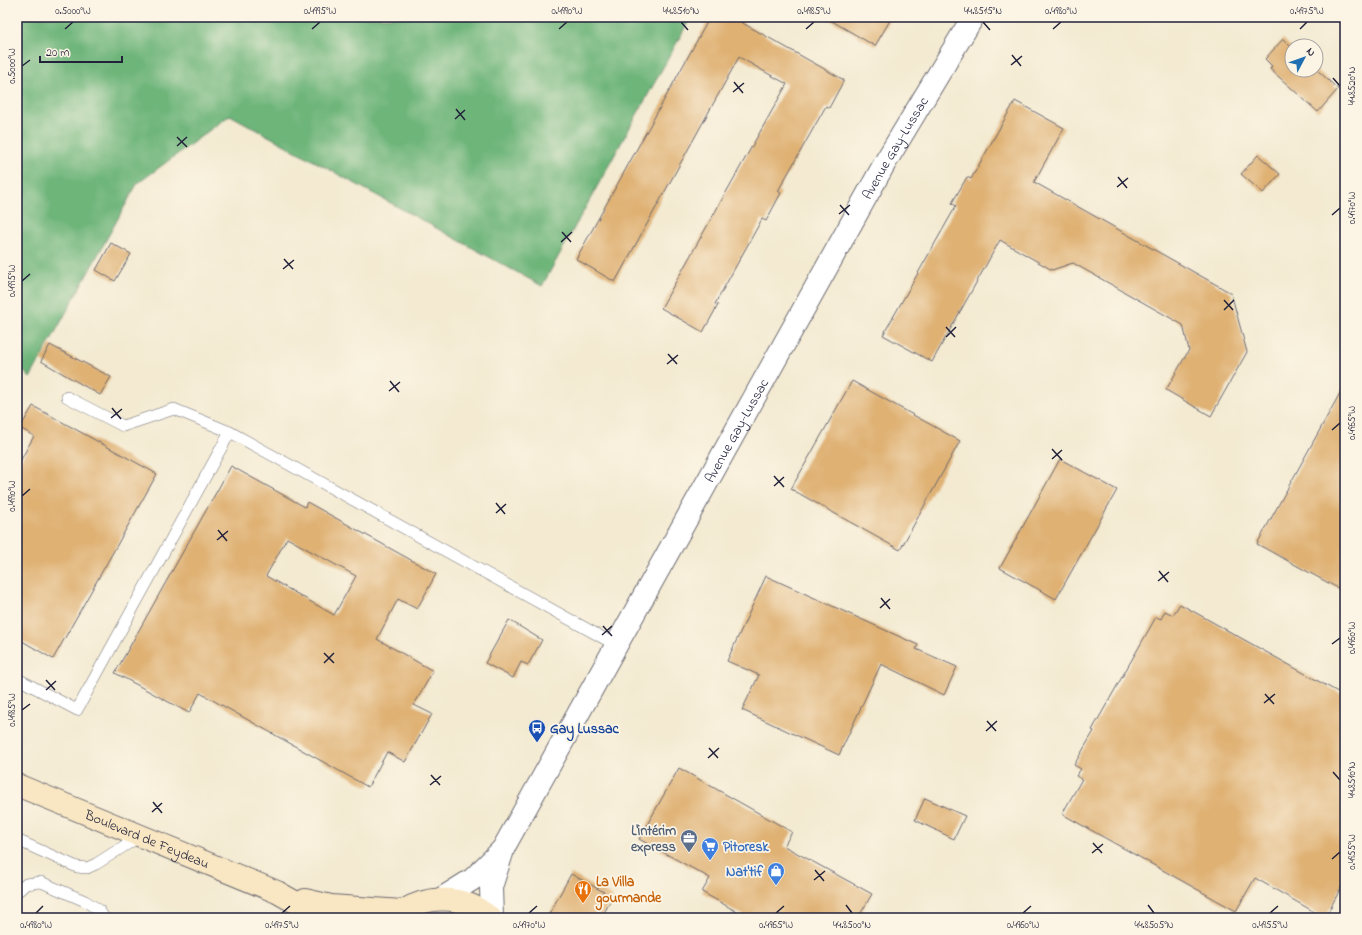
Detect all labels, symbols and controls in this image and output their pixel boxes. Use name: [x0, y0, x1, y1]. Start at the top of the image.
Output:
text: 0.5000°W: [55, 4, 91, 19]
text: 0.4995°W: [304, 4, 337, 19]
text: 0.4990°W: [551, 4, 583, 19]
text: 44.8510°N: [663, 4, 700, 19]
text: 0.4985°W: [797, 4, 831, 19]
text: 44.8515°N: [964, 4, 1002, 19]
text: 0.4980°W: [1045, 4, 1077, 19]
text: 0.4975°W: [1290, 4, 1324, 19]
scale bar: [40, 38, 122, 64]
north arrow: [1284, 38, 1324, 78]
text: 20 m: [46, 44, 69, 62]
text: N: [1302, 44, 1319, 60]
text: 0.5000°W: [5, 48, 20, 84]
text: 44.8520°N: [1345, 67, 1360, 105]
street label: Avenue Gay-Lussac: [858, 93, 935, 204]
text: 0.4970°W: [1345, 192, 1360, 224]
text: 0.4995°W: [5, 264, 20, 297]
street label: Avenue Gay-Lussac: [700, 375, 775, 487]
text: 0.4965°W: [1345, 406, 1360, 440]
text: 0.4990°W: [5, 480, 20, 512]
text: 0.4960°W: [1345, 621, 1360, 654]
text: 0.4985°W: [5, 693, 20, 727]
bus stop icon: Gay Lussac: [527, 718, 547, 743]
place label: Gay Lussac: [550, 719, 620, 742]
text: 44.8510°N: [1345, 761, 1360, 798]
street label: Boulevard de Feydeau: [80, 805, 212, 875]
place label: L'intérim express: [631, 821, 676, 858]
office icon: L'intérim express: [679, 828, 699, 853]
text: 0.4955°W: [1345, 834, 1360, 870]
supermarket icon: Pitoresk: [700, 836, 720, 861]
place label: Pitoresk: [723, 837, 770, 858]
shop icon: Nat'tif: [766, 861, 786, 886]
place label: Nat'tif: [726, 862, 764, 883]
place label: La Villa gourmande: [595, 872, 662, 911]
restaurant icon: La Villa gourmande: [573, 879, 593, 904]
text: 0.4980°W: [20, 918, 52, 933]
text: 0.4975°W: [265, 918, 299, 933]
text: 0.4970°W: [513, 918, 545, 933]
text: 0.4965°W: [759, 918, 793, 933]
text: 44.8500°N: [833, 918, 871, 933]
text: 0.4960°W: [1007, 918, 1040, 933]
text: 44.8505°N: [1134, 918, 1174, 933]
text: 0.4955°W: [1252, 918, 1288, 933]

